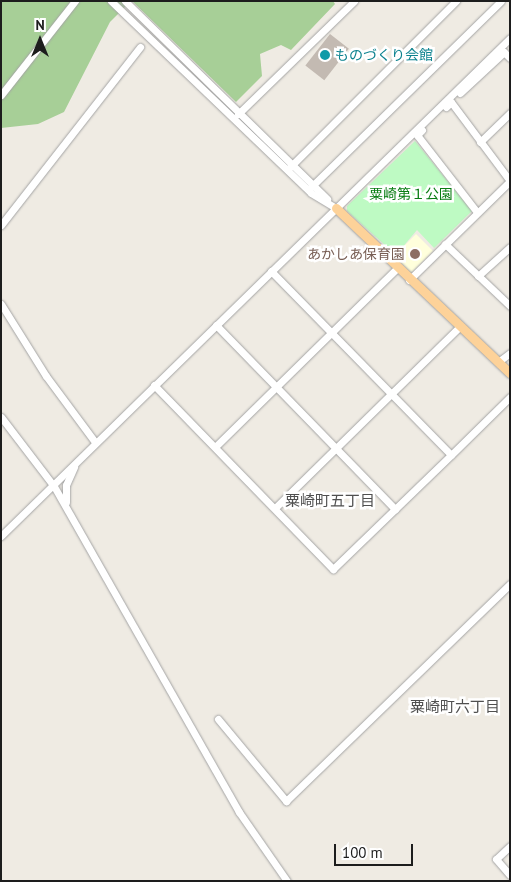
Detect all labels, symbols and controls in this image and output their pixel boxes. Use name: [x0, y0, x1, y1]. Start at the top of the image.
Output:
north arrow: [15, 15, 65, 65]
text: N: [35, 16, 45, 34]
place label: ものづくり会館: [335, 47, 433, 63]
marker: ものづくり会館: [319, 49, 331, 61]
park label: 粟崎第１公園: [369, 186, 453, 202]
place label: あかしあ保育園: [307, 246, 405, 262]
marker: あかしあ保育園: [409, 248, 421, 260]
district label: 粟崎町五丁目: [285, 492, 375, 510]
district label: 粟崎町六丁目: [410, 698, 500, 716]
scale bar: [336, 834, 415, 866]
text: 100 m: [342, 843, 383, 862]

